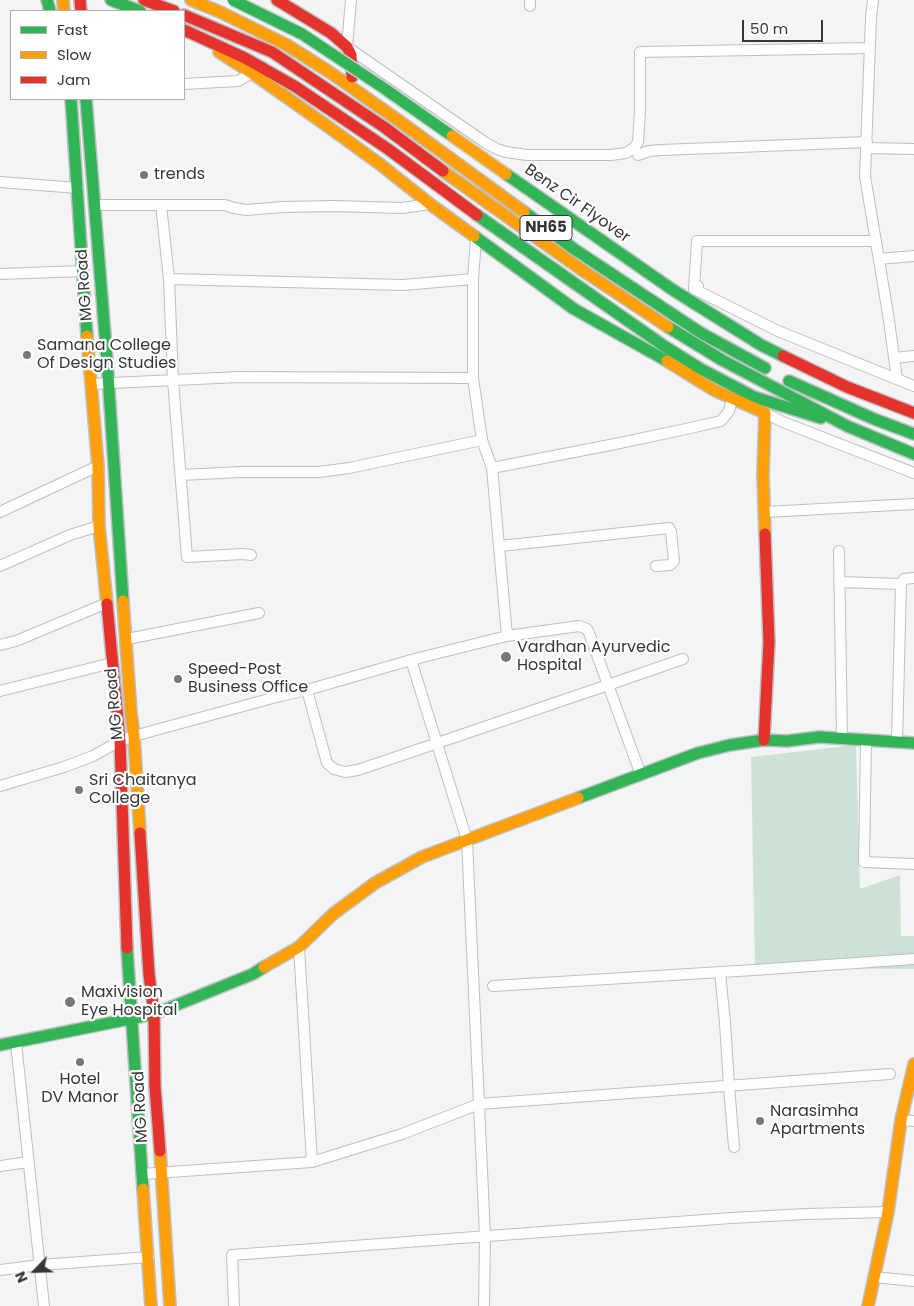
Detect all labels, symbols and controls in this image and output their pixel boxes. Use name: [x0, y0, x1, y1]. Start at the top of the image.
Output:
legend: [10, 10, 185, 100]
scale bar: [744, 10, 825, 42]
text: 50 m: [750, 18, 788, 39]
text: Fast: [57, 19, 88, 40]
text: Slow: [57, 44, 91, 65]
text: Jam: [57, 69, 91, 90]
street label: Benz Cir Flyover: [521, 161, 633, 247]
place label: trends: [154, 165, 205, 185]
marker: trends: [138, 169, 150, 181]
road number: NH65: [520, 216, 572, 240]
street label: MG Road: [73, 248, 97, 322]
place label: Samana College Of Design Studies: [37, 336, 176, 374]
marker: Samana College Of Design Studies: [21, 349, 33, 361]
place label: Vardhan Ayurvedic Hospital: [517, 638, 670, 676]
marker: Vardhan Ayurvedic Hospital: [499, 650, 513, 664]
place label: Speed-Post Business Office: [188, 660, 308, 698]
street label: MG Road: [102, 667, 128, 741]
marker: Speed-Post Business Office: [172, 673, 184, 685]
place label: Sri Chaitanya College: [89, 771, 197, 809]
marker: Sri Chaitanya College: [73, 784, 85, 796]
place label: Maxivision Eye Hospital: [81, 983, 177, 1021]
marker: Maxivision Eye Hospital: [63, 995, 77, 1009]
marker: Hotel DV Manor: [74, 1056, 86, 1068]
place label: Hotel DV Manor: [41, 1070, 119, 1108]
street label: MG Road: [130, 1070, 152, 1144]
place label: Narasimha Apartments: [770, 1102, 865, 1140]
marker: Narasimha Apartments: [754, 1115, 766, 1127]
north arrow: [10, 1246, 60, 1296]
text: N: [10, 1268, 33, 1286]

